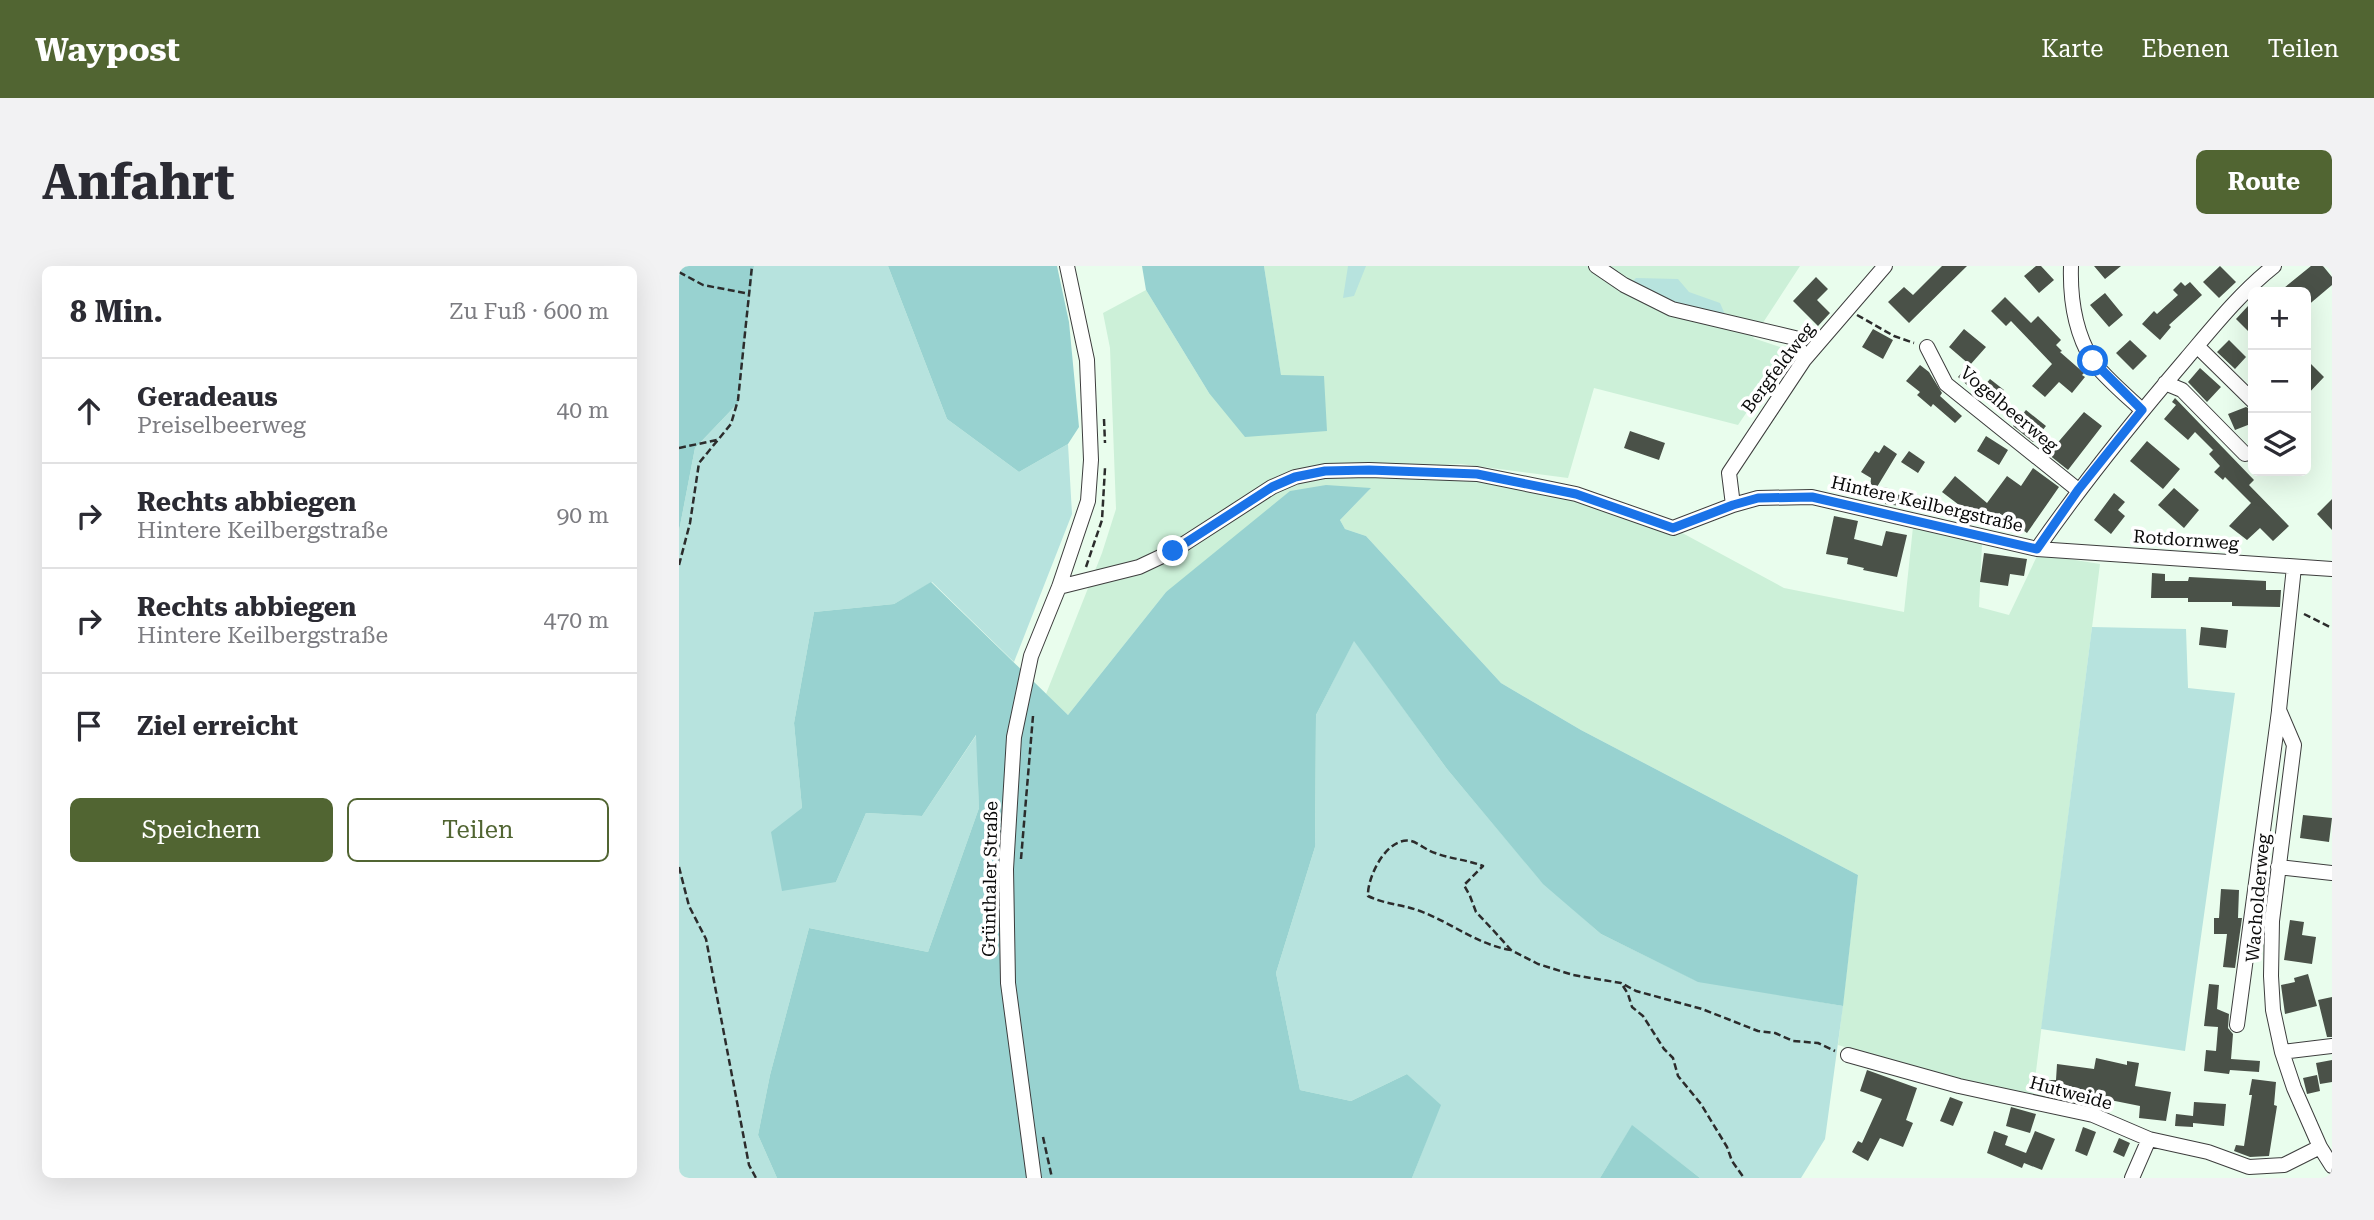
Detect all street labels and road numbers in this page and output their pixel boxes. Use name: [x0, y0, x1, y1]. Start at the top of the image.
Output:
street label: Bergfeldweg: [1737, 318, 1819, 417]
street label: Vogelbeerweg: [1956, 362, 2063, 456]
street label: Hintere Keilbergstraße: [1829, 471, 2025, 536]
street label: Rotdornweg: [2133, 525, 2240, 554]
street label: Grünthaler Straße: [978, 801, 1001, 957]
street label: Wacholderweg: [2241, 832, 2274, 963]
street label: Hutweide: [2028, 1071, 2115, 1114]

